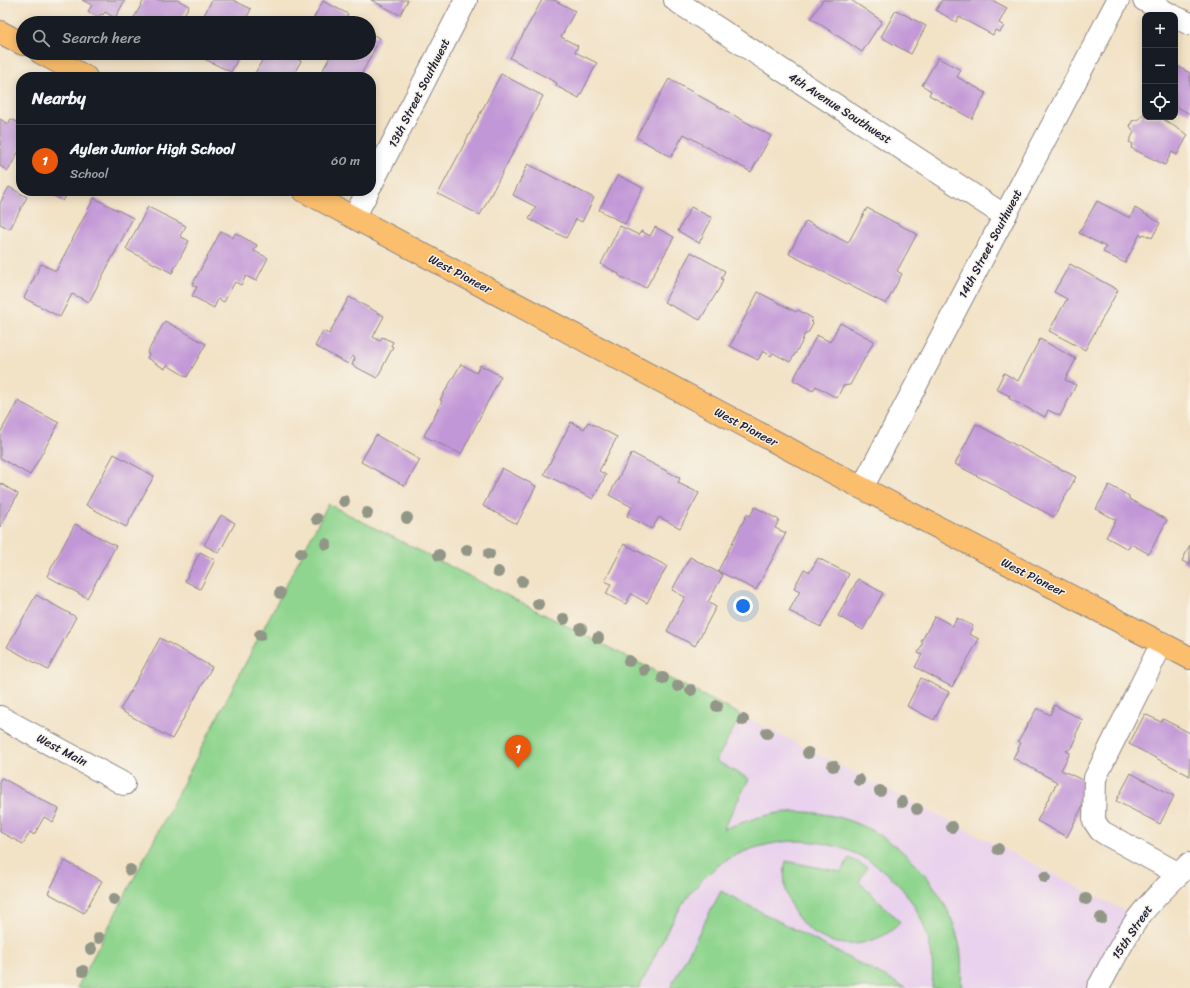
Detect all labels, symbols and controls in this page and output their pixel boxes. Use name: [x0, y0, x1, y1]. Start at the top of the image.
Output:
map controls: [1142, 12, 1178, 120]
button: +: [1142, 12, 1178, 48]
search box: [16, 16, 376, 60]
text: Search here: [62, 25, 141, 51]
icon: search: [30, 27, 52, 49]
street label: 13th Street Southwest: [382, 35, 456, 151]
button: −: [1142, 48, 1178, 84]
street label: 4th Avenue Southwest: [784, 66, 896, 150]
text: Nearby: [32, 83, 86, 113]
button: locate: [1142, 84, 1178, 120]
text: Aylen Junior High School: [70, 136, 235, 162]
text: 1: [42, 149, 48, 172]
text: 60 m: [331, 149, 360, 172]
text: School: [70, 162, 108, 185]
street label: 14th Street Southwest: [952, 185, 1028, 303]
street label: West Pioneer: [424, 248, 497, 301]
street label: West Pioneer: [710, 401, 783, 454]
street label: West Pioneer: [997, 551, 1070, 603]
your location: [733, 596, 753, 616]
street label: West Main: [32, 727, 92, 773]
pin: 1: [505, 735, 531, 768]
street label: 15th Street: [1106, 900, 1158, 964]

